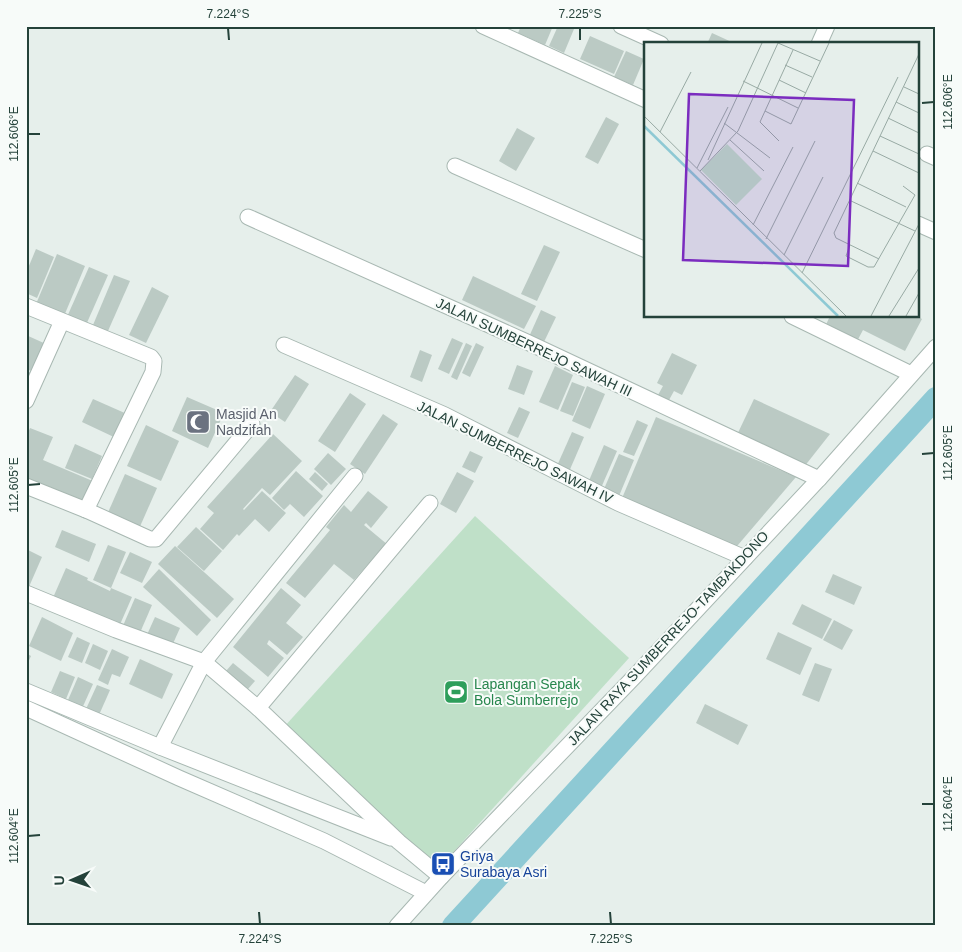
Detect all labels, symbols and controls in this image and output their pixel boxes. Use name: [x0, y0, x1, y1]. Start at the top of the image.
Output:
text: 7.224°S: [207, 7, 249, 21]
text: 7.225°S: [559, 7, 601, 21]
inset map: [644, 42, 920, 318]
text: 112.606°E: [941, 74, 955, 130]
text: 112.606°E: [7, 106, 21, 162]
street label: JALAN SUMBERREJO SAWAH III: [433, 294, 635, 400]
street label: JALAN SUMBERREJO SAWAH IV: [414, 397, 616, 507]
place label: Masjid An Nadzifah: [216, 406, 277, 438]
mosque icon: Masjid An Nadzifah: [185, 409, 211, 435]
text: 112.605°E: [941, 425, 955, 481]
text: 112.605°E: [7, 457, 21, 513]
street label: JALAN RAYA SUMBERREJO-TAMBAKDONO: [564, 528, 772, 748]
place label: Lapangan Sepak Bola Sumberrejo: [474, 676, 581, 708]
sports icon: Lapangan Sepak Bola Sumberrejo: [443, 679, 469, 705]
text: 112.604°E: [941, 776, 955, 832]
text: 112.604°E: [7, 808, 21, 864]
place label: Griya Surabaya Asri: [460, 848, 547, 880]
bus stop icon: Griya Surabaya Asri: [430, 851, 456, 877]
north arrow: [48, 854, 98, 904]
text: U: [51, 875, 67, 886]
text: 7.224°S: [239, 932, 281, 946]
text: 7.225°S: [590, 932, 632, 946]

